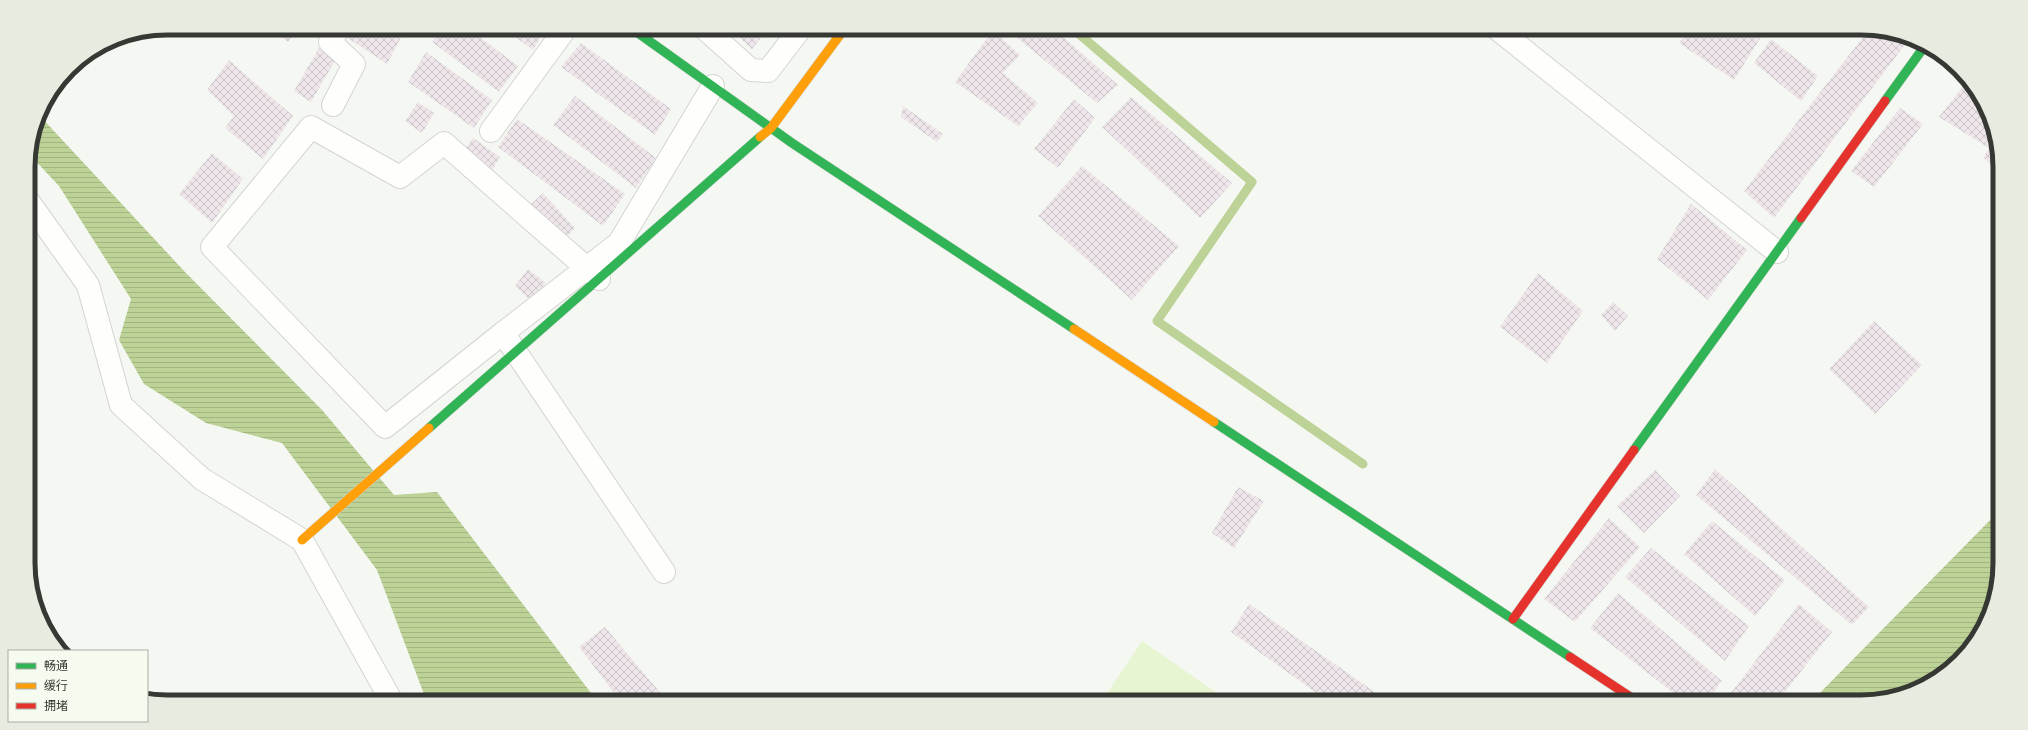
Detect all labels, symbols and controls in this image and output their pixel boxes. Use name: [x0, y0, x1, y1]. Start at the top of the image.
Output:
legend: [8, 650, 148, 722]
text: 畅通: [44, 658, 68, 673]
text: 缓行: [44, 678, 68, 693]
text: 拥堵: [44, 698, 68, 713]

